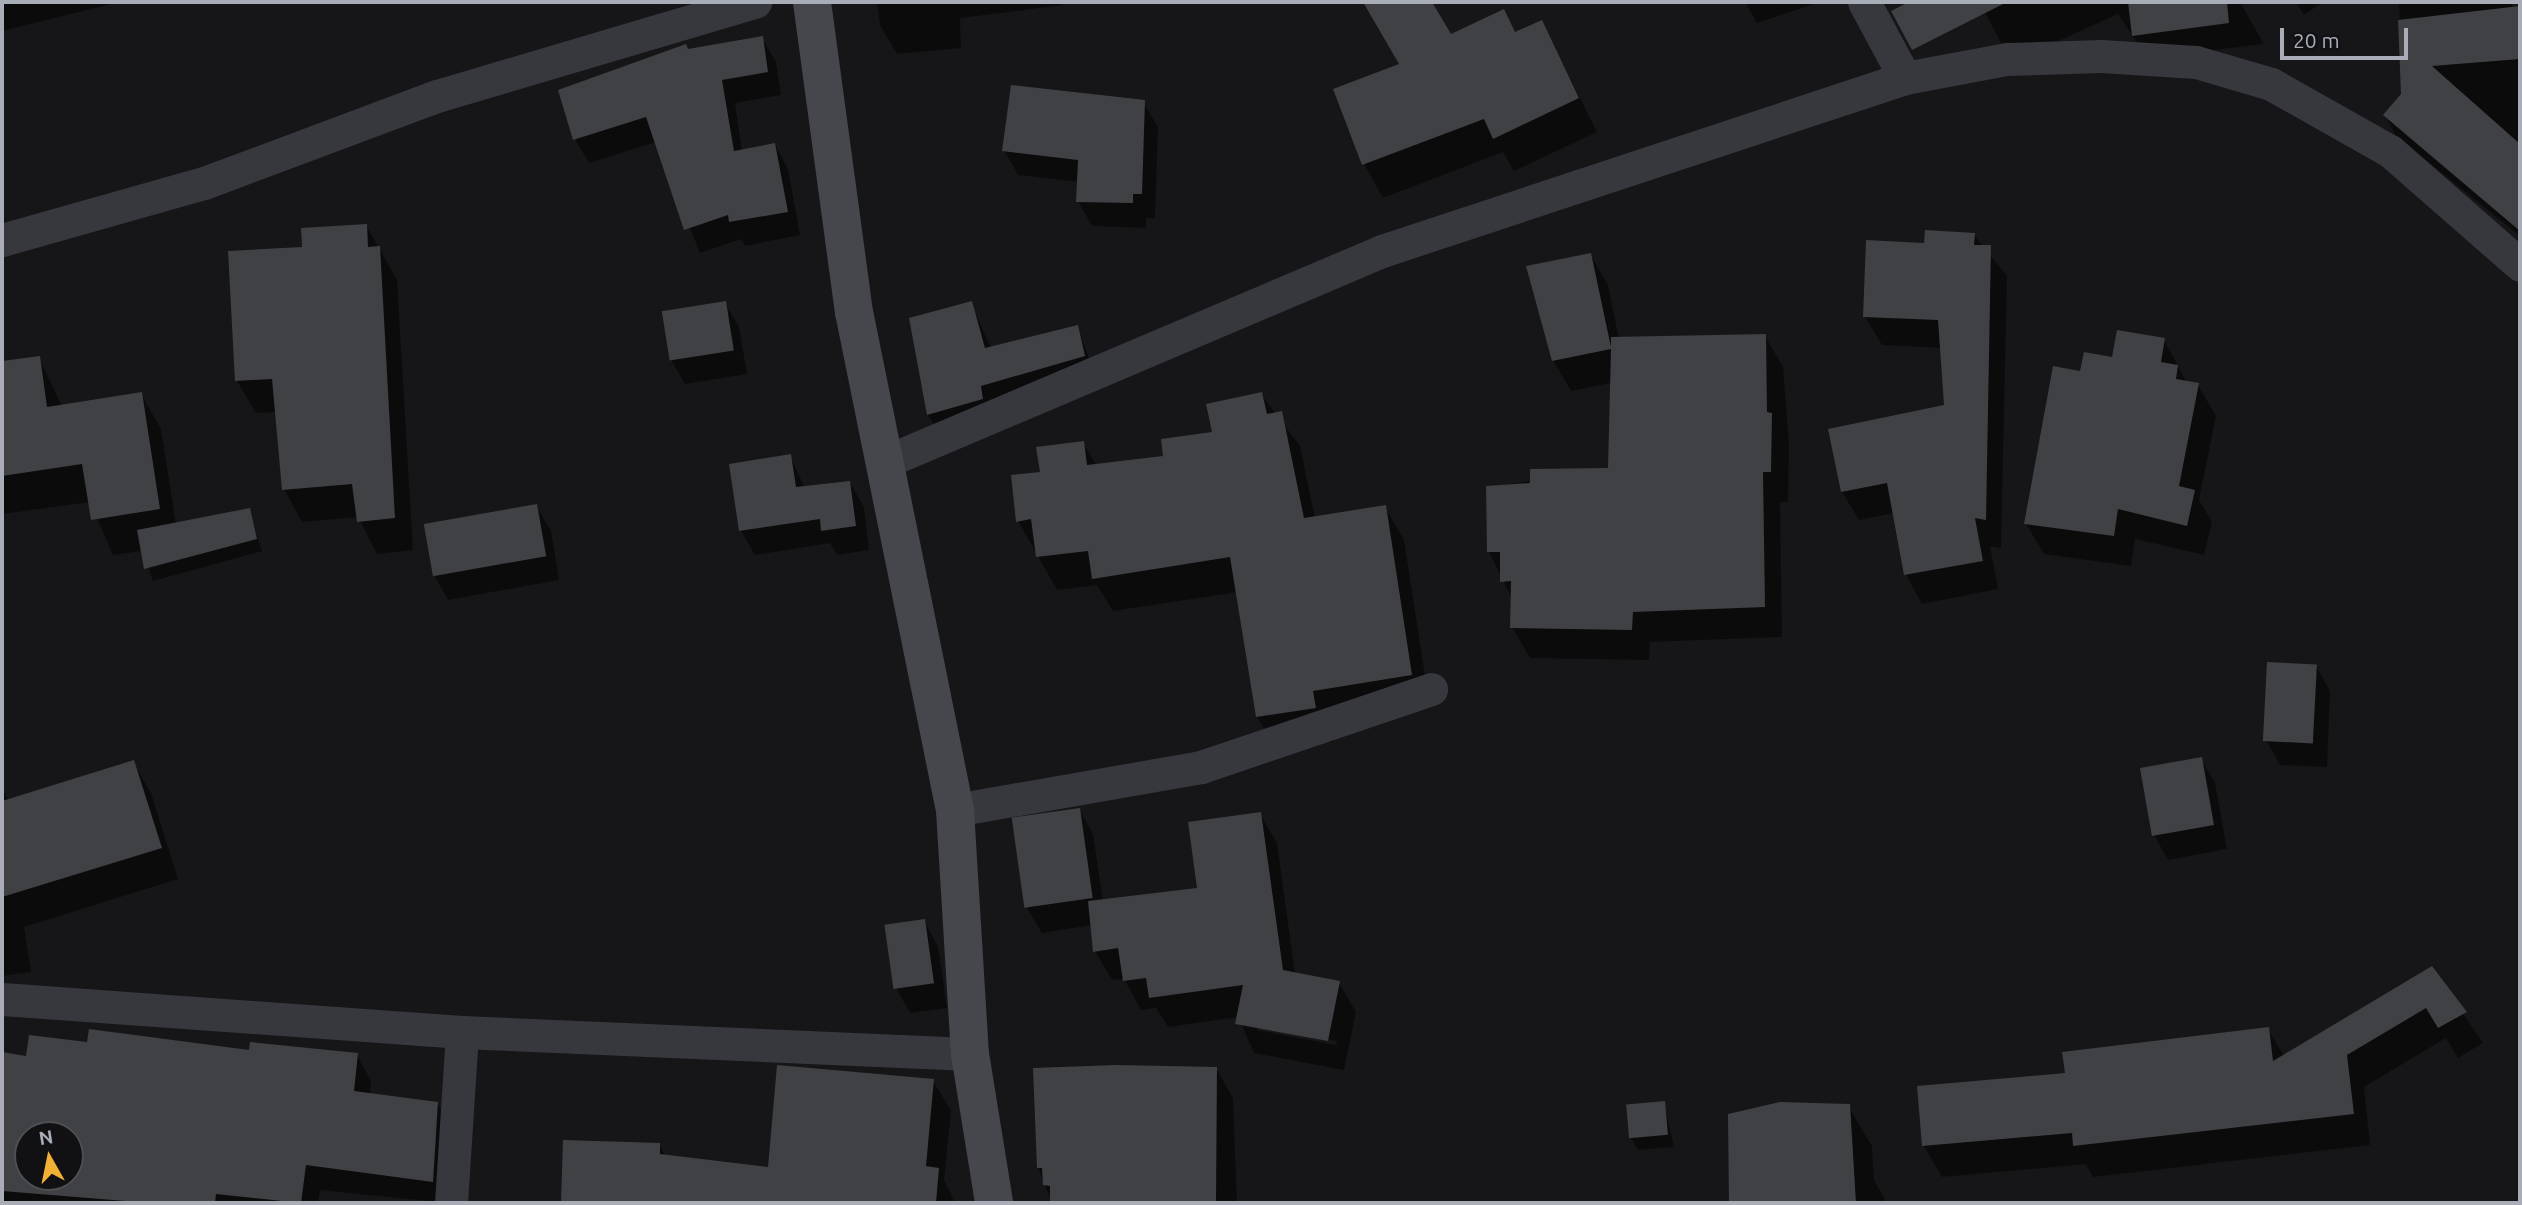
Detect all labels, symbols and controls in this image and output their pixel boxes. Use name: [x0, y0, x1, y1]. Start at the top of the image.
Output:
scale bar: [2284, 14, 2412, 58]
text: 20 m: [2293, 28, 2340, 52]
north arrow: [14, 1121, 84, 1191]
text: N: [37, 1125, 55, 1149]

